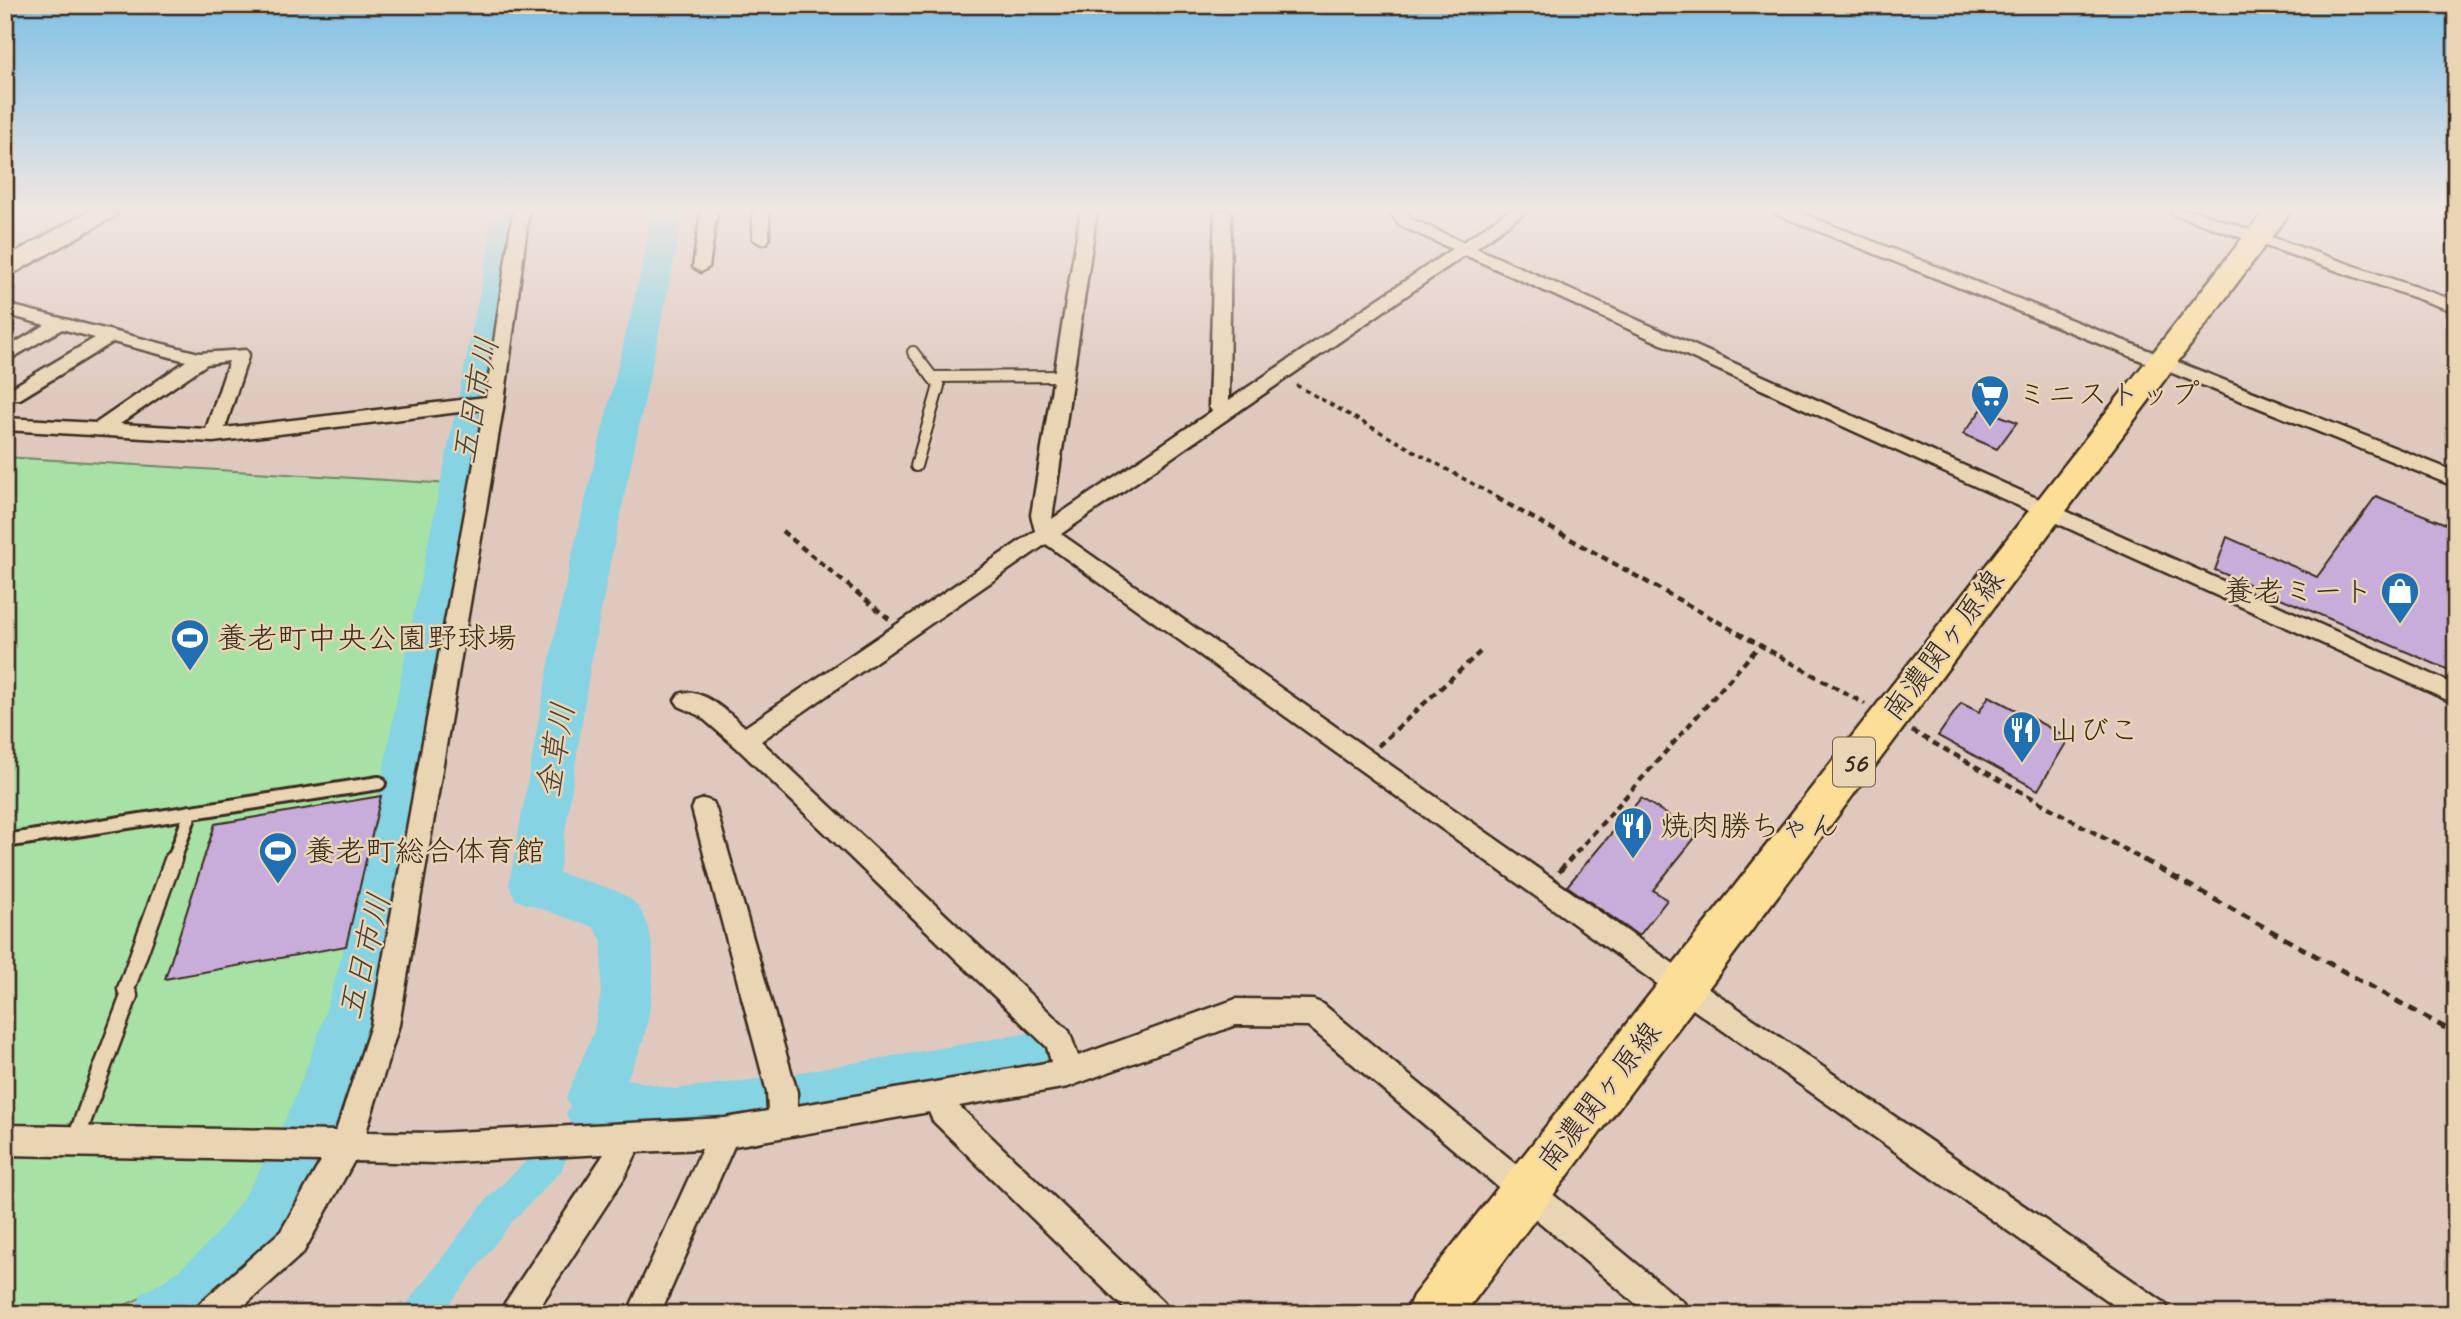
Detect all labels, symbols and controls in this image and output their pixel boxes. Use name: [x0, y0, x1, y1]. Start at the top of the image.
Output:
water label: 五日市川: [443, 333, 508, 467]
supermarket icon: ミニストップ: [1969, 373, 2011, 428]
place label: ミニストップ: [2017, 375, 2200, 413]
street label: 南濃関ヶ原線: [1874, 562, 2012, 728]
shop icon: 養老ミート: [2379, 570, 2421, 625]
place label: 養老ミート: [2224, 572, 2373, 610]
sports icon: 養老町中央公園野球場: [169, 617, 211, 672]
place label: 養老町中央公園野球場: [217, 619, 517, 657]
water label: 金草川: [527, 699, 584, 801]
restaurant icon: 山びこ: [2001, 709, 2043, 764]
place label: 山びこ: [2049, 711, 2139, 749]
road number: 56: [1833, 738, 1875, 786]
restaurant icon: 焼肉勝ちゃん: [1612, 805, 1654, 860]
place label: 焼肉勝ちゃん: [1660, 807, 1840, 845]
sports icon: 養老町総合体育館: [257, 830, 299, 885]
place label: 養老町総合体育館: [305, 832, 545, 870]
water label: 五日市川: [329, 889, 400, 1023]
street label: 南濃関ヶ原線: [1529, 1013, 1669, 1179]

